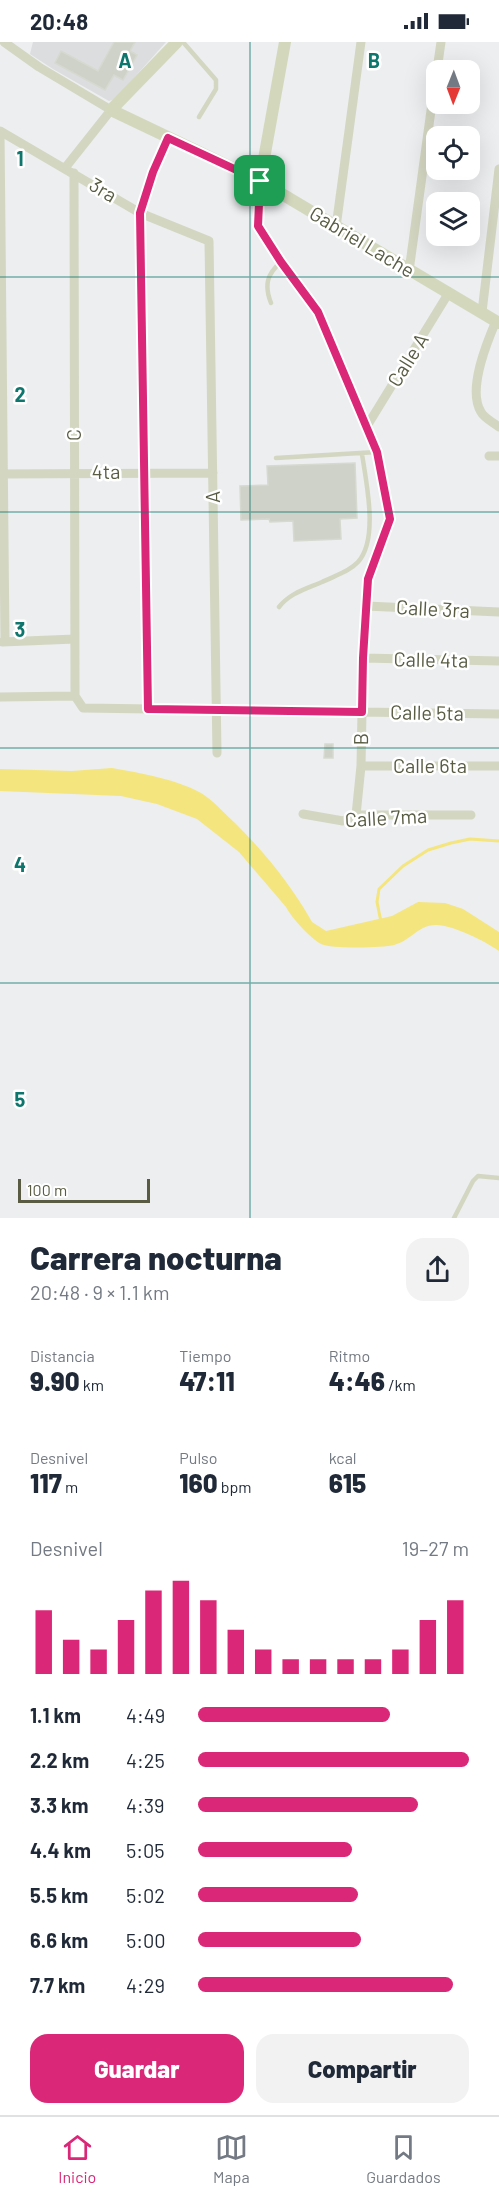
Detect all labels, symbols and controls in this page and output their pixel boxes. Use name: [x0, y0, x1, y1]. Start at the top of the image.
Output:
text: 20:48: [30, 8, 88, 34]
text: A: [118, 48, 132, 72]
text: B: [368, 48, 380, 72]
north arrow: [426, 60, 480, 114]
map controls: [426, 60, 480, 246]
button: locate: [426, 126, 480, 180]
text: 1: [16, 146, 24, 170]
pin: [234, 155, 285, 206]
icon: arrive: [243, 164, 276, 197]
street label: 3ra: [85, 172, 122, 207]
button: layers: [426, 192, 480, 246]
street label: Gabriel Lache: [306, 200, 419, 282]
street label: Calle A: [382, 328, 433, 391]
text: 2: [14, 382, 26, 406]
street label: C: [61, 429, 85, 441]
street label: 4ta: [92, 459, 120, 483]
street label: A: [200, 491, 224, 503]
street label: Calle 3ra: [396, 594, 471, 622]
text: 3: [15, 617, 25, 641]
street label: Calle 4ta: [394, 646, 469, 672]
street label: Calle 5ta: [390, 699, 464, 725]
street label: B: [348, 733, 372, 745]
street label: Calle 6ta: [393, 753, 467, 777]
street label: Calle 7ma: [344, 803, 428, 831]
text: 4: [14, 852, 26, 876]
text: 5: [15, 1087, 26, 1111]
scale bar: [18, 1176, 150, 1204]
text: 100 m: [27, 1180, 67, 1199]
text: Carrera nocturna: [30, 1237, 282, 1277]
button: share: [406, 1238, 469, 1301]
text: 20:48 · 9 × 1.1 km: [30, 1280, 169, 1304]
text: Distancia: [30, 1346, 95, 1365]
text: Tiempo: [179, 1346, 232, 1365]
text: Ritmo: [329, 1346, 370, 1365]
text: 9.90: [30, 1365, 80, 1396]
text: 47:11: [179, 1365, 235, 1396]
text: 4:46: [329, 1365, 385, 1396]
text: km: [80, 1375, 104, 1394]
text: /km: [385, 1375, 416, 1394]
text: Desnivel: [30, 1448, 88, 1467]
text: Pulso: [179, 1448, 217, 1467]
text: kcal: [329, 1448, 357, 1467]
text: 117: [30, 1467, 62, 1498]
text: 160: [179, 1467, 218, 1498]
text: 615: [329, 1467, 366, 1498]
text: m: [62, 1477, 78, 1496]
text: bpm: [218, 1477, 252, 1496]
text: Desnivel: [30, 1536, 103, 1560]
text: 19–27 m: [402, 1536, 469, 1560]
text: 1.1 km: [30, 1703, 81, 1727]
text: 4:49: [126, 1703, 165, 1727]
text: 2.2 km: [30, 1748, 89, 1772]
text: 4:25: [126, 1748, 165, 1772]
text: 3.3 km: [30, 1793, 88, 1817]
text: 4:39: [126, 1793, 165, 1817]
text: 4.4 km: [30, 1838, 91, 1862]
text: 5:05: [126, 1838, 165, 1862]
text: 5.5 km: [30, 1883, 88, 1907]
text: 5:02: [126, 1883, 165, 1907]
text: 6.6 km: [30, 1928, 88, 1952]
text: 5:00: [126, 1928, 166, 1952]
text: 7.7 km: [30, 1973, 85, 1997]
text: 4:29: [126, 1973, 165, 1997]
button: Guardar: [30, 2034, 244, 2103]
button: Compartir: [256, 2034, 469, 2103]
tab: Inicio: [58, 2131, 96, 2186]
tab: Mapa: [213, 2131, 250, 2186]
tab: Guardados: [366, 2131, 441, 2186]

